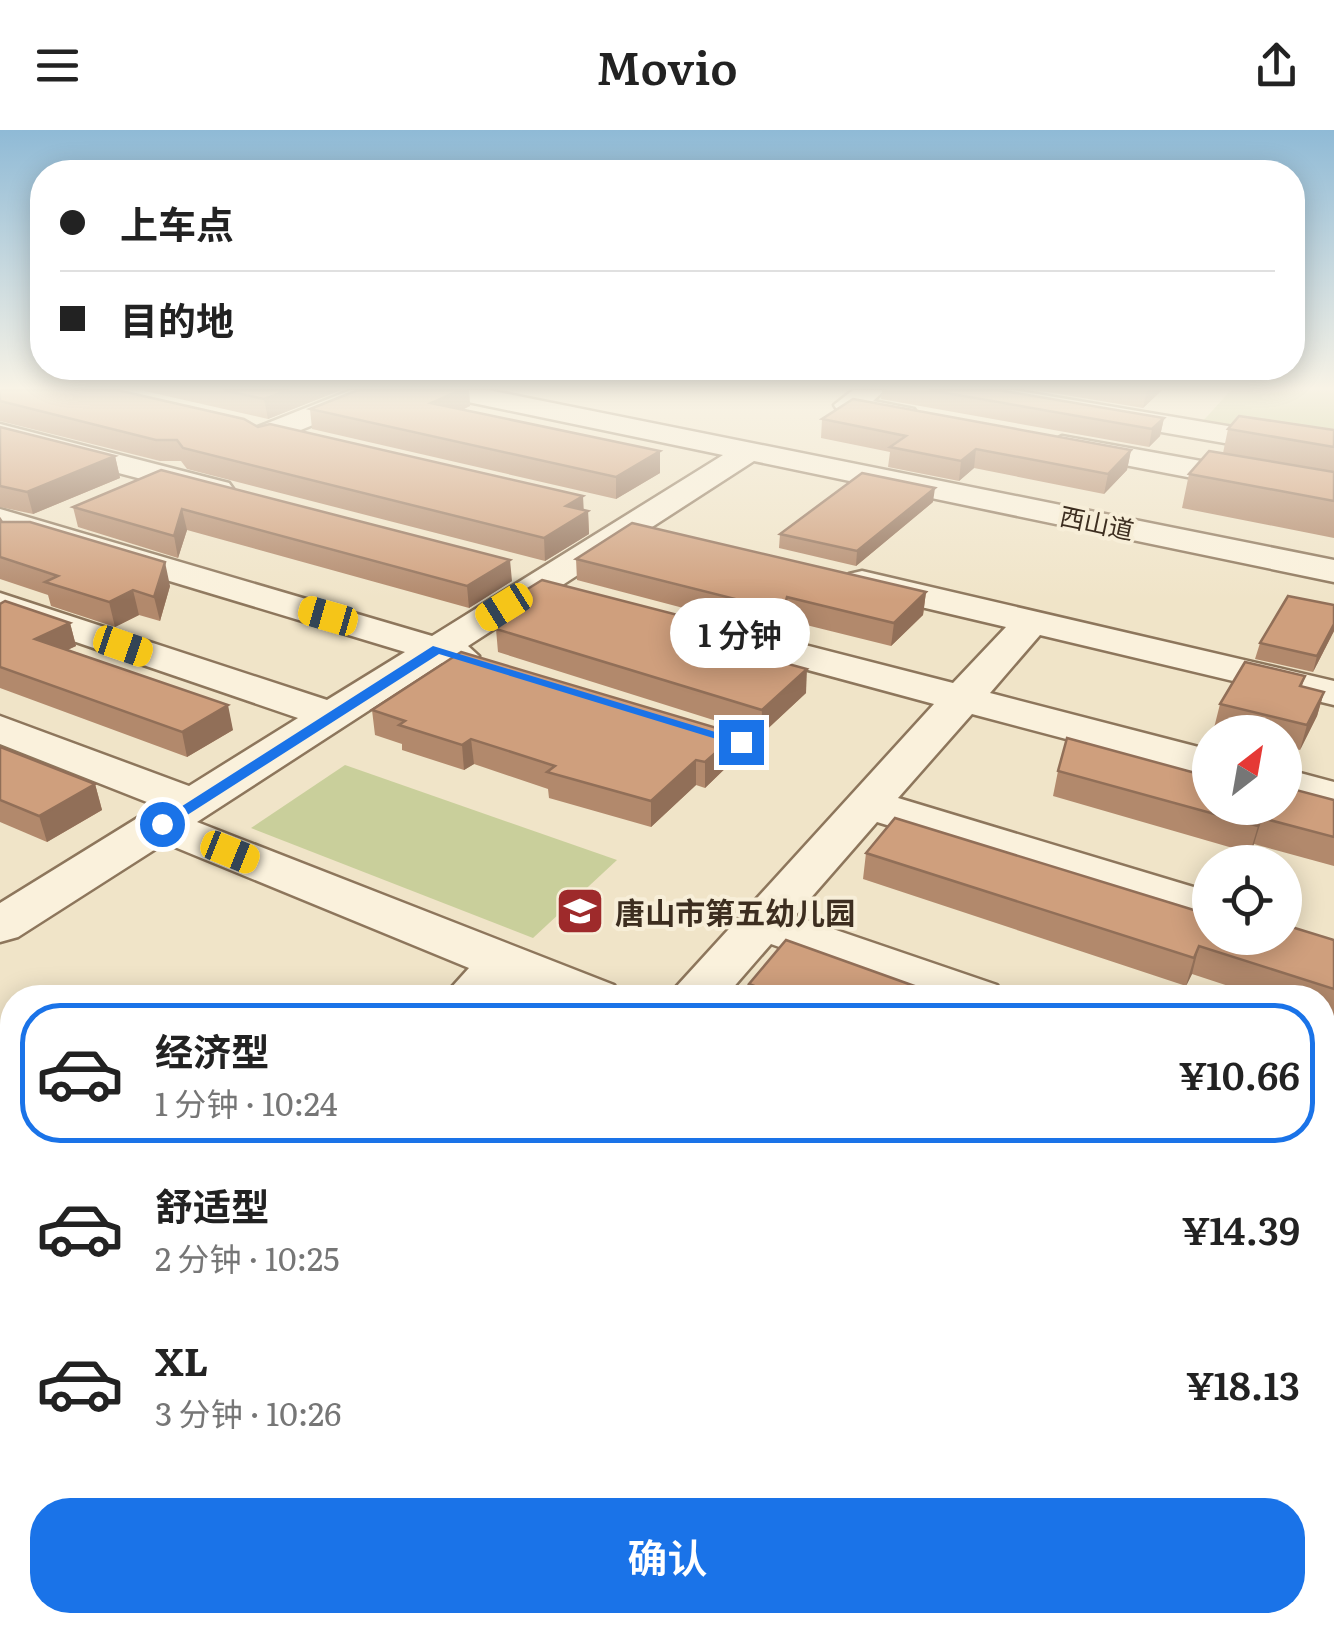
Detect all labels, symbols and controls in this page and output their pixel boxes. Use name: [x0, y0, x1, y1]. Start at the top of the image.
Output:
text: Movio: [596, 32, 738, 99]
icon: menu: [30, 38, 85, 93]
icon: share: [1249, 38, 1304, 93]
text: 上车点: [120, 194, 234, 251]
text: 目的地: [120, 290, 234, 347]
street label: 西山道: [1056, 496, 1138, 548]
car: [471, 578, 537, 636]
car: [295, 593, 361, 639]
callout: 1 分钟: [671, 597, 811, 667]
text: 1 分钟: [698, 609, 782, 657]
car: [90, 622, 156, 670]
north arrow: [1192, 715, 1302, 825]
map controls: [1192, 715, 1302, 955]
route end: [719, 720, 764, 765]
route start: [140, 802, 185, 847]
car: [197, 827, 263, 877]
button: locate: [1192, 845, 1302, 955]
school or university icon: 唐山市第五幼儿园: [554, 885, 606, 937]
place label: 唐山市第五幼儿园: [615, 889, 855, 933]
text: 经济型: [155, 1021, 269, 1078]
icon: car: [35, 1028, 125, 1118]
text: ¥10.66: [1178, 1045, 1300, 1102]
text: 1 分钟 · 10:24: [155, 1078, 338, 1126]
text: 舒适型: [155, 1176, 269, 1233]
icon: car: [35, 1183, 125, 1273]
text: ¥14.39: [1182, 1200, 1300, 1257]
text: 2 分钟 · 10:25: [155, 1233, 339, 1281]
text: XL: [155, 1331, 208, 1388]
icon: car: [35, 1338, 125, 1428]
text: ¥18.13: [1186, 1355, 1300, 1412]
text: 3 分钟 · 10:26: [155, 1388, 341, 1436]
button: 确认: [30, 1498, 1305, 1613]

